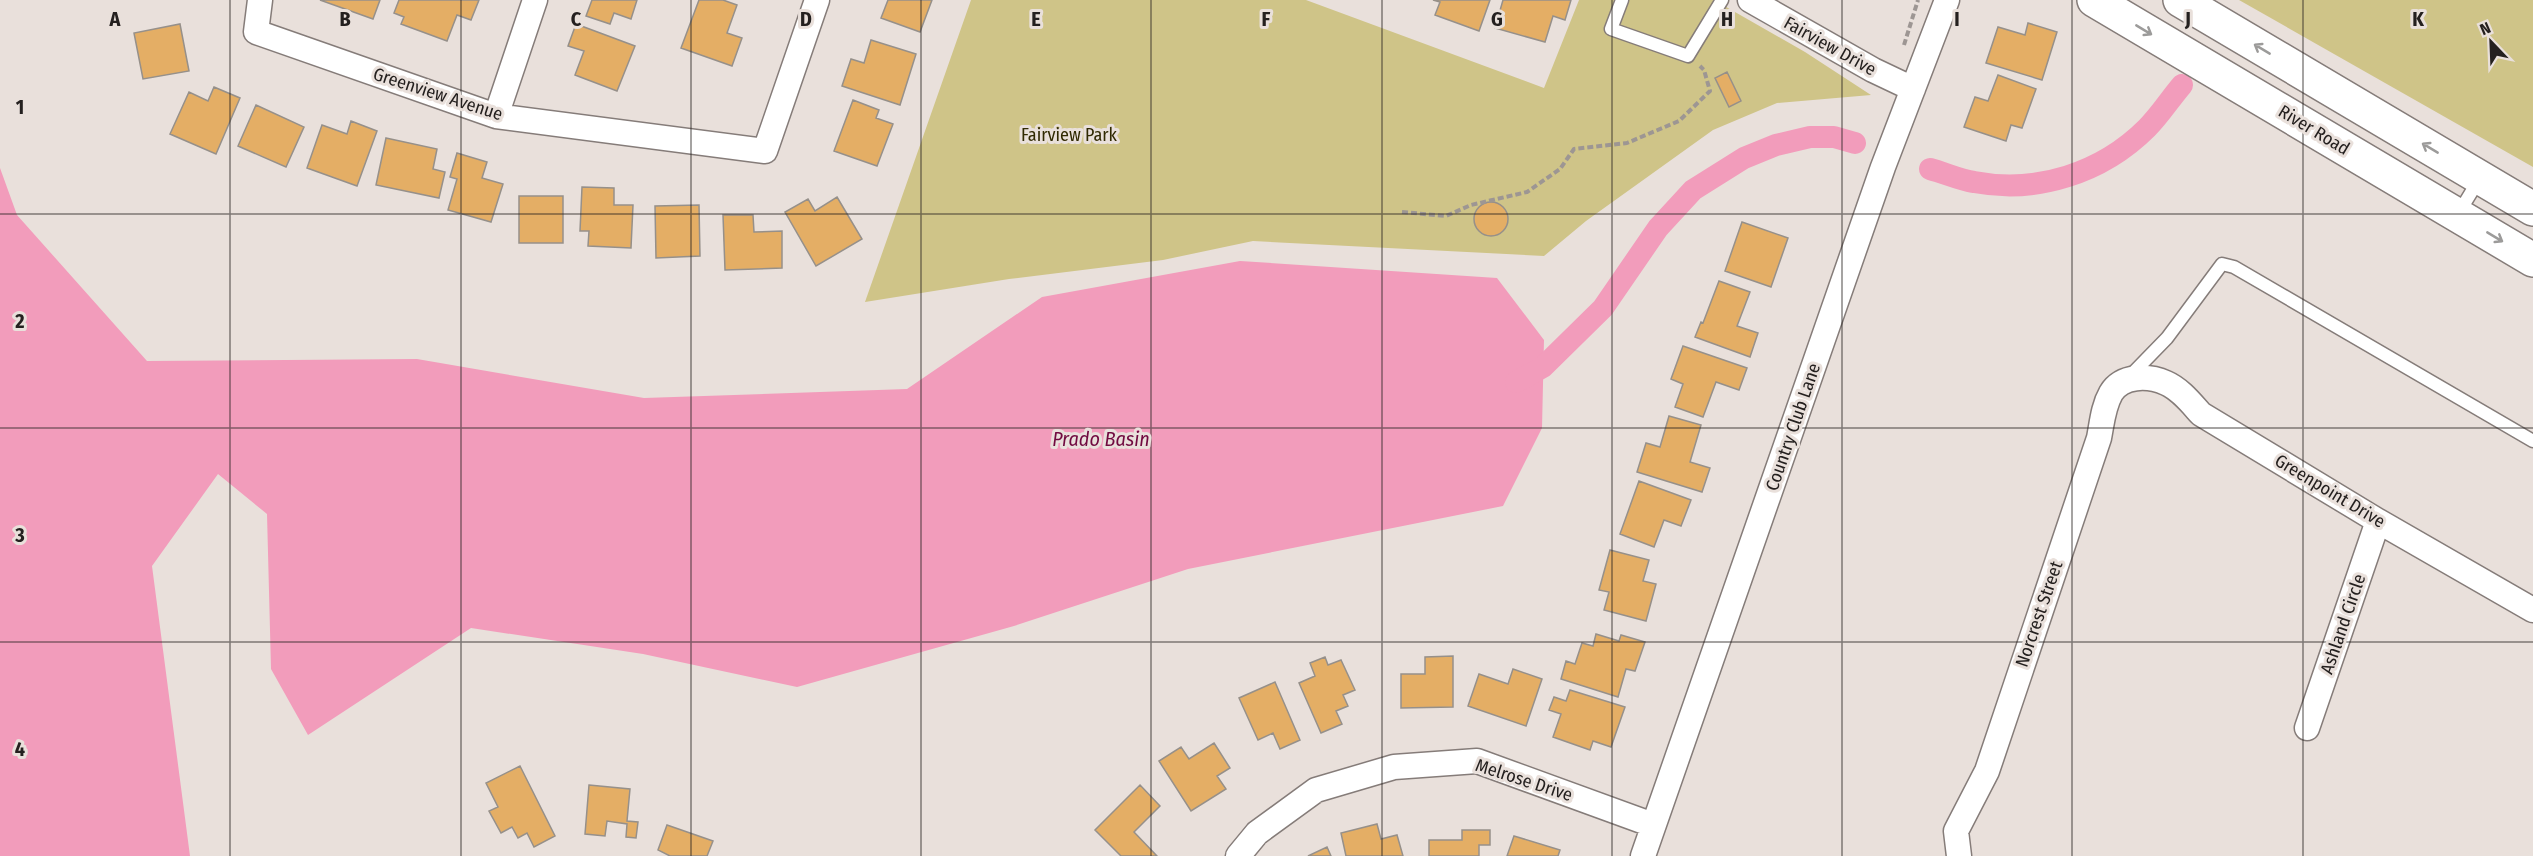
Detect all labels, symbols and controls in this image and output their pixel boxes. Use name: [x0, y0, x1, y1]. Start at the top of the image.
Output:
text: A: [109, 7, 122, 31]
text: B: [339, 7, 351, 31]
text: C: [571, 7, 582, 31]
text: D: [800, 7, 812, 31]
text: E: [1031, 7, 1041, 31]
text: F: [1262, 7, 1271, 31]
text: G: [1491, 7, 1503, 31]
text: H: [1721, 7, 1733, 31]
text: I: [1954, 7, 1960, 31]
text: J: [2184, 7, 2191, 31]
text: K: [2412, 7, 2424, 31]
street label: Fairview Drive: [1780, 12, 1880, 80]
north arrow: [2461, 12, 2521, 72]
text: N: [2477, 18, 2493, 39]
one-way arrow: [2135, 24, 2152, 36]
one-way arrow: [2254, 42, 2271, 54]
street label: Greenview Avenue: [371, 63, 506, 125]
text: 1: [16, 95, 24, 119]
street label: River Road: [2274, 100, 2354, 160]
park label: Fairview Park: [1021, 124, 1118, 146]
one-way arrow: [2422, 142, 2439, 154]
one-way arrow: [2486, 231, 2503, 243]
text: 2: [14, 309, 25, 333]
street label: Country Club Lane: [1761, 360, 1825, 494]
water label: Prado Basin: [1052, 427, 1150, 451]
street label: Greenpoint Drive: [2271, 449, 2389, 533]
text: 3: [14, 523, 25, 547]
street label: Norcrest Street: [2011, 558, 2067, 670]
street label: Ashland Circle: [2316, 571, 2370, 677]
text: 4: [15, 737, 25, 761]
street label: Melrose Drive: [1473, 754, 1575, 806]

